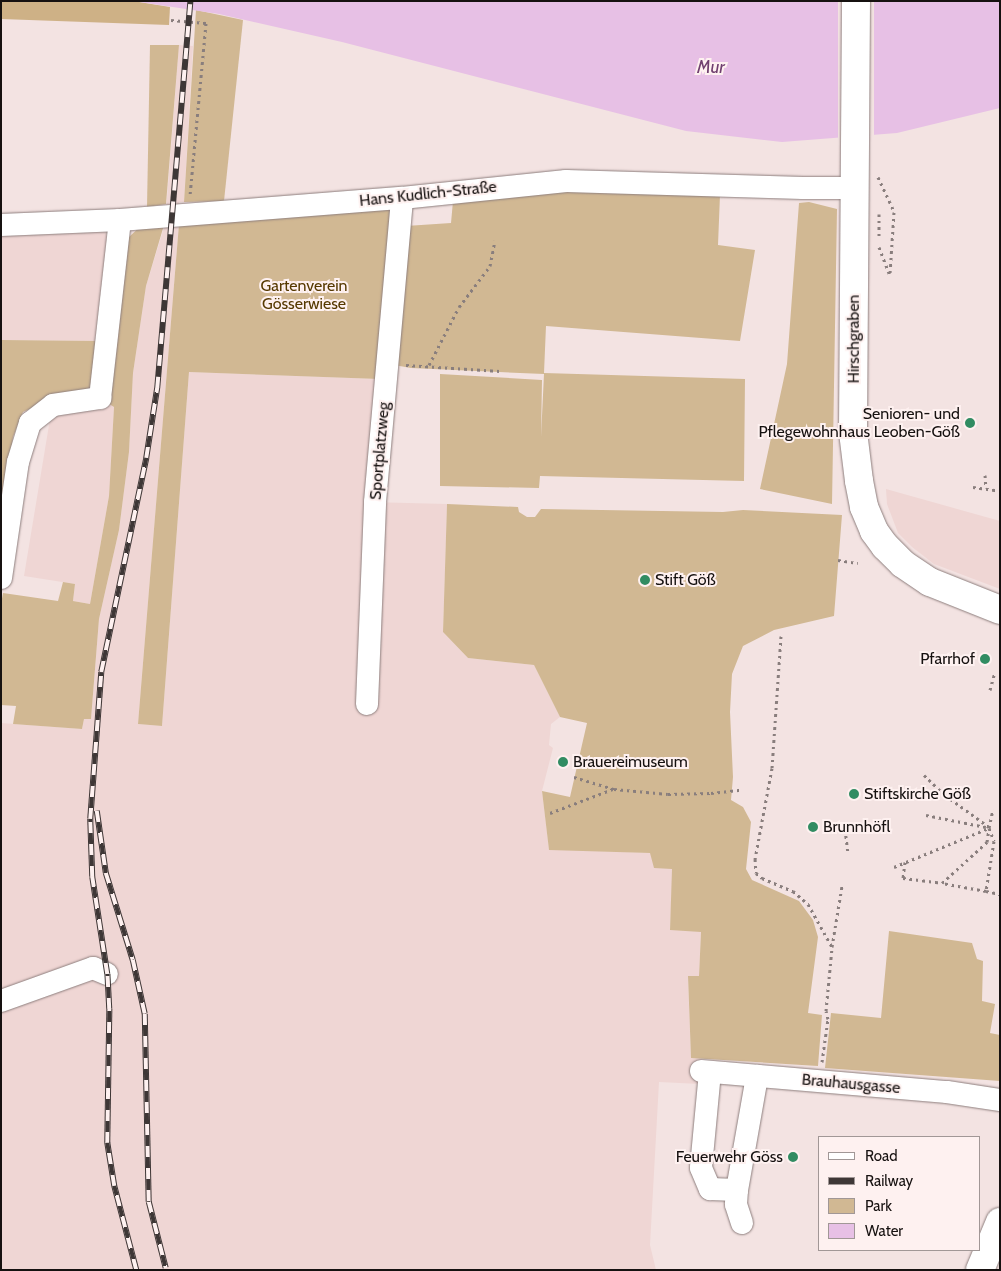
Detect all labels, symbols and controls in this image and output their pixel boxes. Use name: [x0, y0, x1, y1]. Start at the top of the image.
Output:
water label: Mur: [697, 56, 725, 78]
street label: Hans Kudlich-Straße: [358, 177, 498, 211]
park label: Gartenverein Gösserwiese: [260, 276, 348, 314]
street label: Hirschgraben: [844, 295, 864, 383]
street label: Sportplatzweg: [366, 401, 394, 501]
place label: Senioren- und Pflegewohnhaus Leoben-Göß: [758, 404, 960, 442]
marker: Senioren- und Pflegewohnhaus Leoben-Göß: [964, 417, 976, 429]
place label: Stift Göß: [655, 570, 716, 590]
marker: Stift Göß: [639, 574, 651, 586]
place label: Pfarrhof: [920, 649, 975, 669]
marker: Pfarrhof: [979, 653, 991, 665]
place label: Brauereimuseum: [573, 752, 688, 772]
marker: Brauereimuseum: [557, 756, 569, 768]
place label: Stiftskirche Göß: [864, 784, 971, 804]
marker: Stiftskirche Göß: [848, 788, 860, 800]
place label: Brunnhöfl: [823, 817, 890, 837]
marker: Brunnhöfl: [807, 821, 819, 833]
street label: Brauhausgasse: [801, 1070, 901, 1098]
legend: [818, 1136, 981, 1251]
place label: Feuerwehr Göss: [676, 1147, 783, 1167]
text: Road: [865, 1147, 898, 1165]
marker: Feuerwehr Göss: [787, 1151, 799, 1163]
text: Railway: [865, 1172, 913, 1190]
text: Park: [865, 1197, 892, 1215]
text: Water: [865, 1222, 903, 1240]

